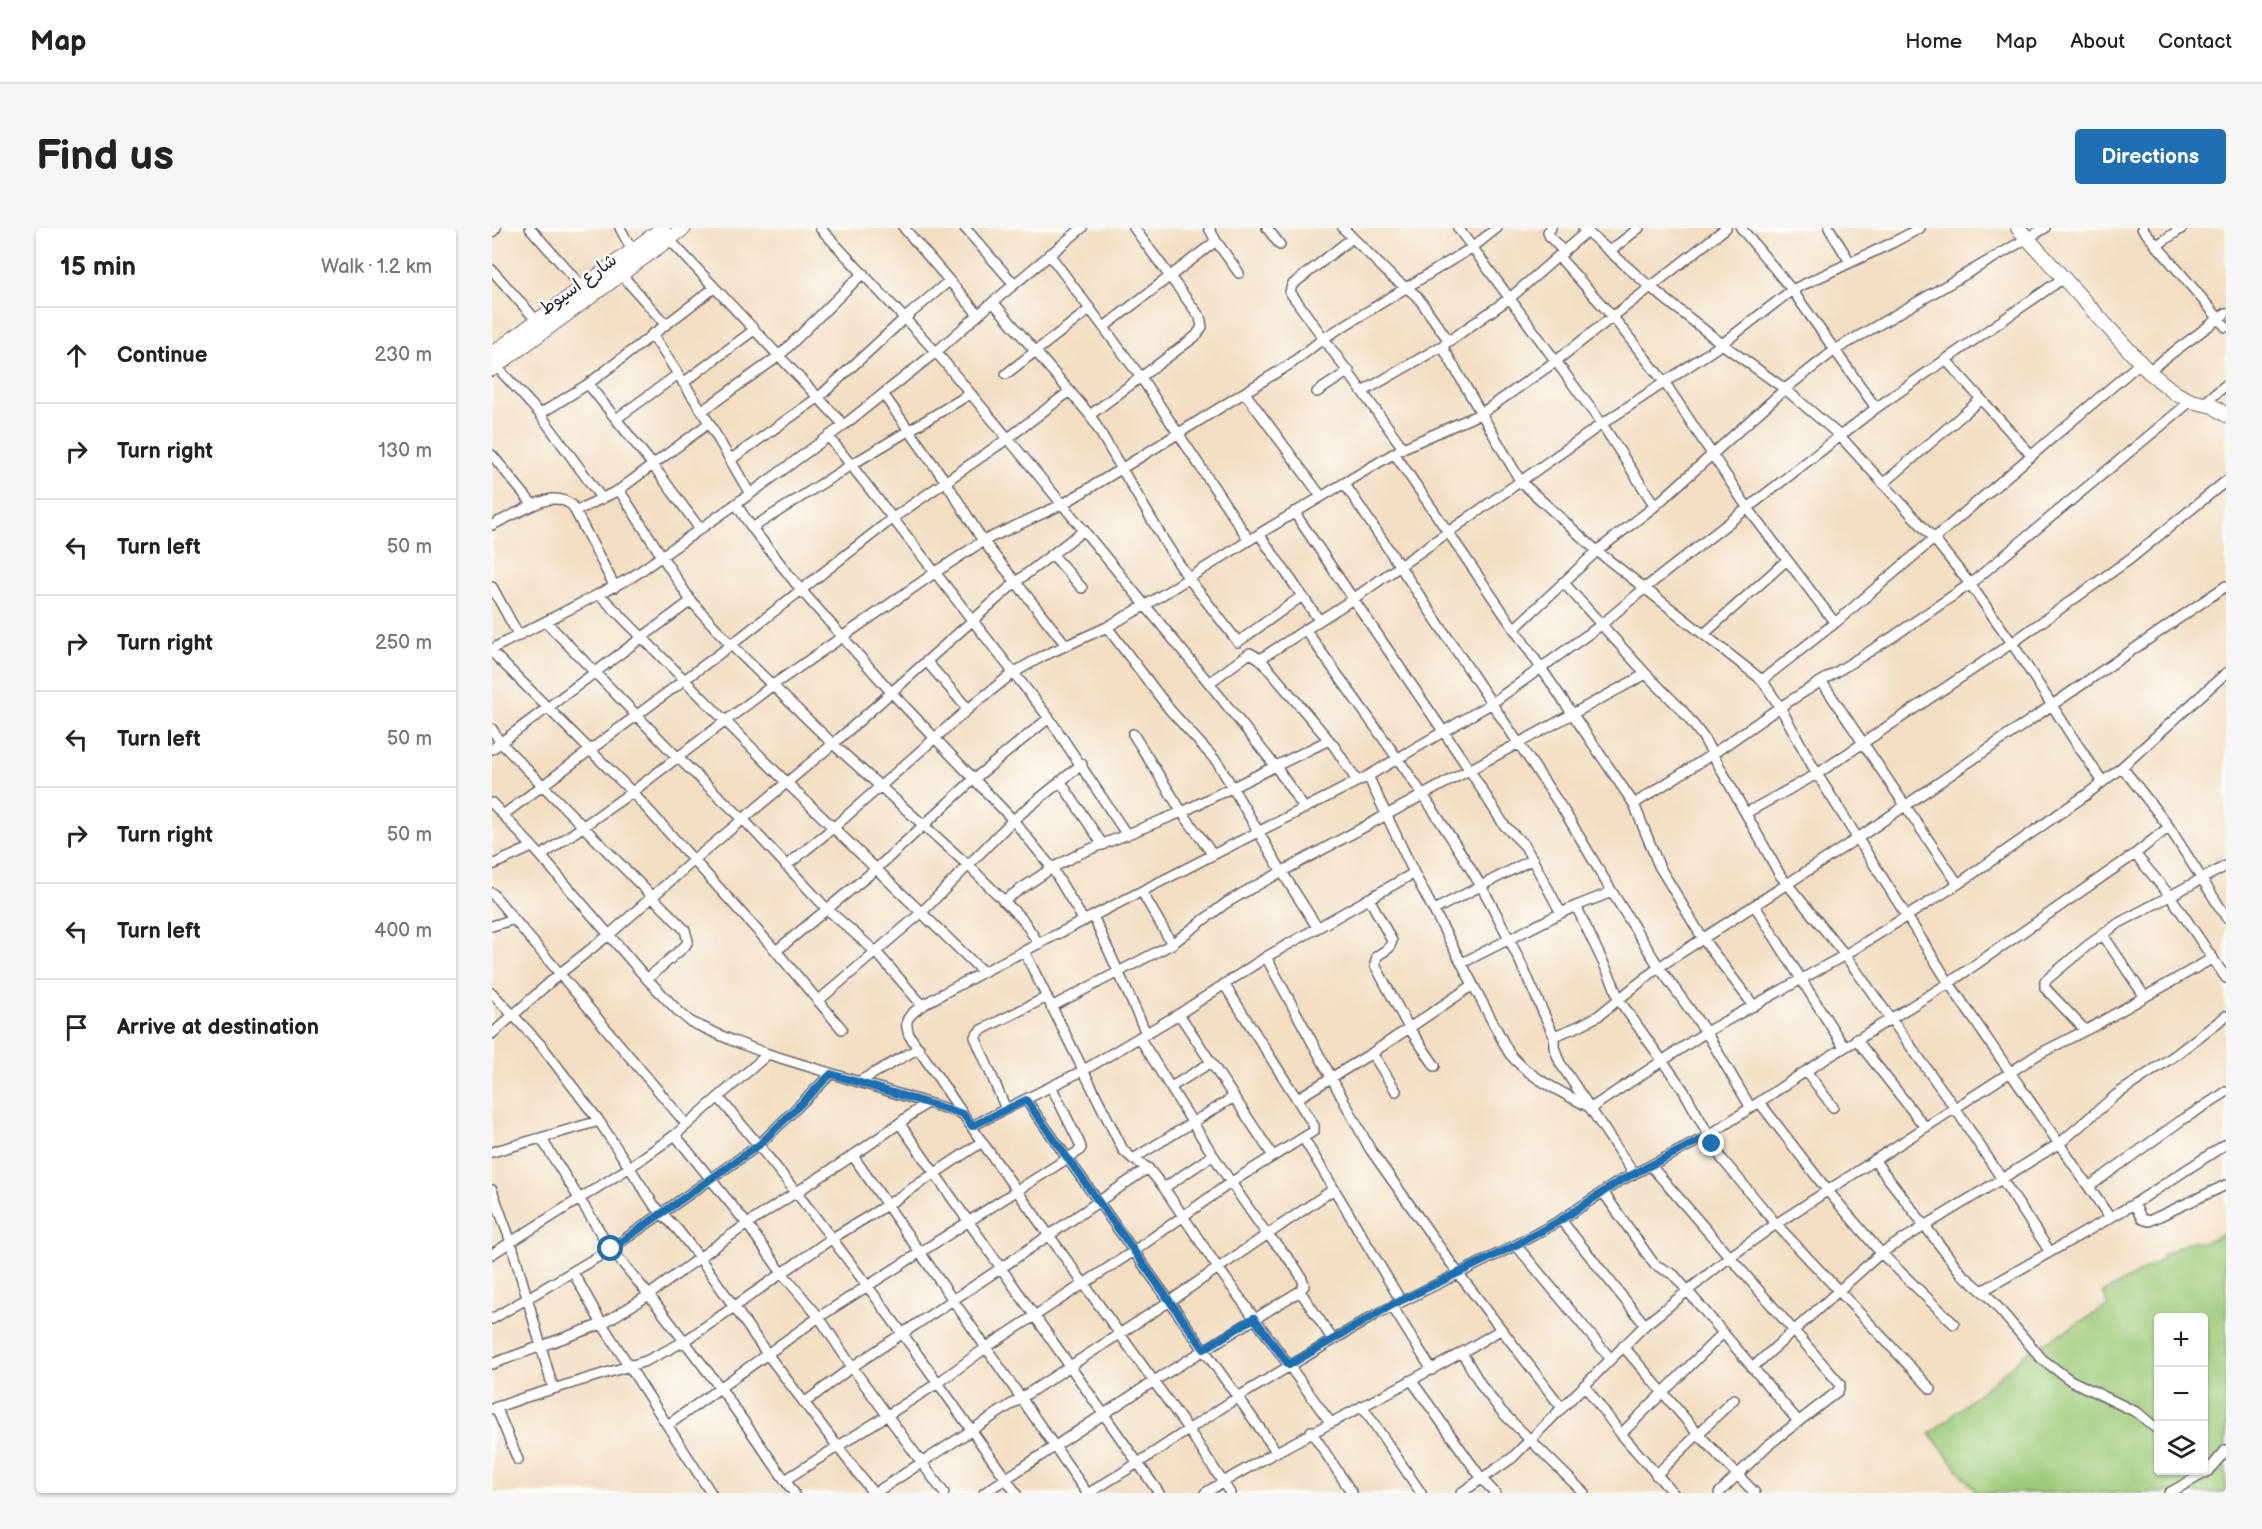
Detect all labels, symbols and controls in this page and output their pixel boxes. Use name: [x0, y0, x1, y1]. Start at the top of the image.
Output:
text: Map: [30, 25, 86, 58]
text: Home: [1905, 29, 1962, 54]
text: Map: [1995, 29, 2037, 54]
text: About: [2070, 29, 2125, 54]
text: Contact: [2158, 29, 2232, 54]
button: Directions: [2075, 129, 2226, 184]
text: Find us: [36, 131, 174, 182]
street label: شارع اسيوط: [536, 249, 622, 320]
text: 15 min: [60, 252, 136, 283]
text: Walk · 1.2 km: [321, 255, 432, 279]
icon: ahead: [60, 339, 93, 372]
text: Continue: [117, 342, 207, 369]
text: 230 m: [375, 343, 432, 367]
icon: right: [60, 435, 93, 468]
text: Turn right: [117, 438, 213, 465]
text: 130 m: [378, 439, 432, 463]
icon: left: [60, 531, 93, 564]
text: Turn left: [117, 534, 201, 561]
text: 50 m: [387, 535, 432, 559]
icon: right: [60, 627, 93, 660]
text: Turn right: [117, 630, 213, 657]
text: 250 m: [375, 631, 432, 655]
icon: left: [60, 723, 93, 756]
text: Turn left: [117, 726, 201, 753]
text: 50 m: [387, 727, 432, 751]
icon: right: [60, 819, 93, 852]
text: Turn right: [117, 822, 213, 849]
text: 50 m: [387, 823, 432, 847]
icon: left: [60, 915, 93, 948]
text: Turn left: [117, 918, 201, 945]
text: 400 m: [374, 919, 432, 943]
icon: arrive: [60, 1011, 93, 1044]
text: Arrive at destination: [117, 1014, 319, 1041]
route end: [1698, 1130, 1724, 1156]
route start: [597, 1235, 623, 1261]
map controls: [2154, 1313, 2208, 1475]
button: +: [2154, 1313, 2208, 1367]
button: −: [2154, 1367, 2208, 1421]
button: layers: [2154, 1421, 2208, 1475]

